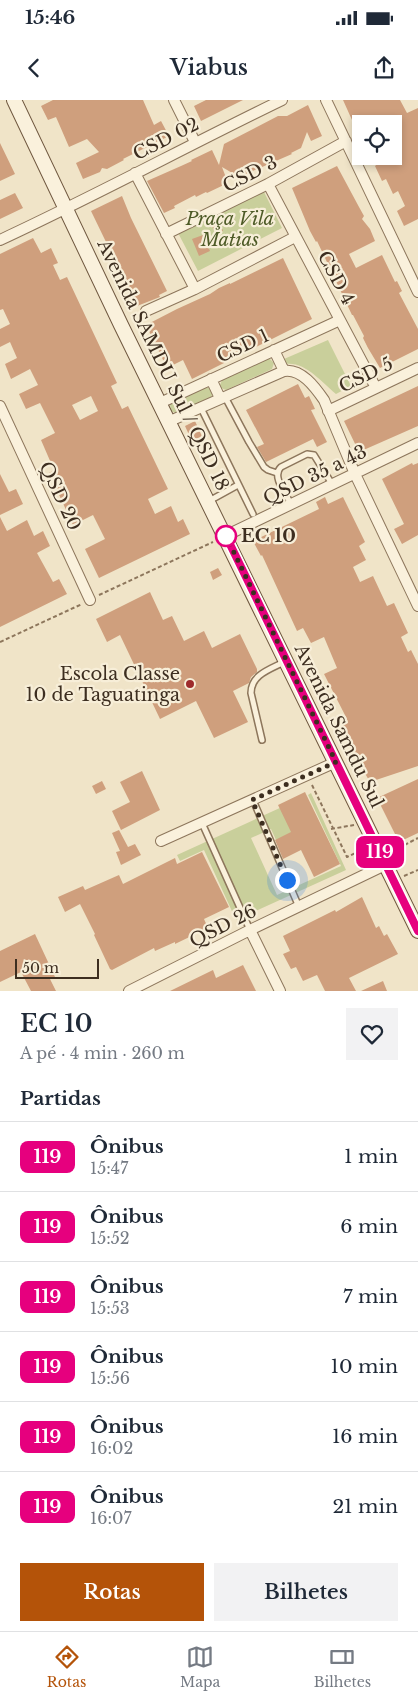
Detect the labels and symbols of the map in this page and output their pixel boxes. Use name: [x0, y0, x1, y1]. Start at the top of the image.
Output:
street label: CSD 02: [129, 113, 203, 165]
street label: CSD 3: [219, 151, 281, 197]
park label: Praça Vila Matias: [185, 208, 274, 251]
street label: Avenida SAMDU Sul / QSD 18: [92, 235, 234, 494]
street label: CSD 4: [313, 247, 359, 309]
street label: CSD 1: [213, 324, 273, 368]
street label: CSD 5: [335, 353, 397, 397]
street label: QSD 35 a 43: [259, 440, 371, 510]
street label: QSD 20: [34, 458, 86, 534]
marker: EC 10: [215, 525, 237, 547]
place label: EC 10: [241, 525, 296, 547]
street label: Avenida Samdu Sul: [289, 640, 388, 811]
place label: Escola Classe 10 de Taguatinga: [25, 663, 180, 706]
marker: Escola Classe 10 de Taguatinga: [184, 678, 196, 690]
line badge: 119: [351, 836, 409, 868]
your location: [275, 868, 300, 893]
street label: QSD 26: [186, 900, 260, 952]
scale bar: [15, 956, 99, 979]

